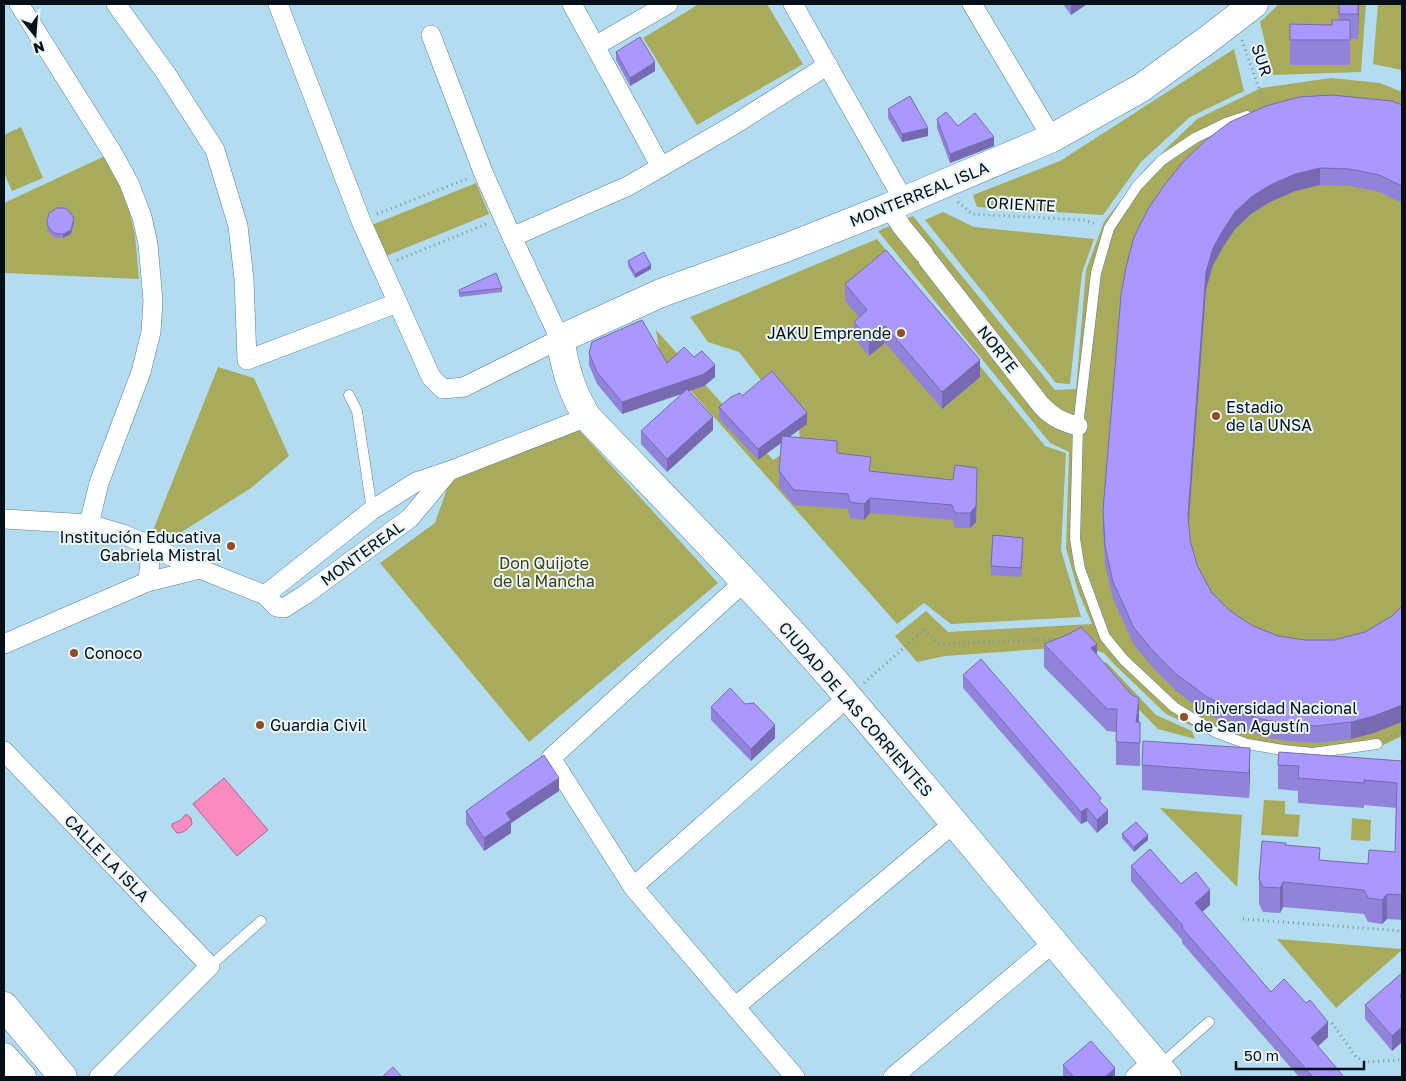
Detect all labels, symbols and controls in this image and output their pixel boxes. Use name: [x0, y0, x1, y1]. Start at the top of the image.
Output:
north arrow: [10, 10, 60, 60]
text: N: [31, 38, 47, 58]
street label: SUR: [1247, 41, 1277, 79]
street label: MONTERREAL ISLA: [846, 157, 992, 231]
street label: ORIENTE: [986, 192, 1056, 216]
street label: NORTE: [973, 321, 1023, 377]
place label: JAKU Emprende: [767, 323, 891, 343]
marker: JAKU Emprende: [895, 327, 907, 339]
place label: Estadio de la UNSA: [1226, 397, 1312, 435]
marker: Estadio de la UNSA: [1210, 410, 1222, 422]
street label: MONTEREAL: [317, 516, 407, 590]
place label: Institución Educativa Gabriela Mistral: [60, 527, 221, 565]
marker: Institución Educativa Gabriela Mistral: [225, 540, 237, 552]
park label: Don Quijote de la Mancha: [493, 553, 595, 591]
street label: CIUDAD DE LAS CORRIENTES: [775, 617, 937, 801]
place label: Conoco: [84, 643, 142, 663]
marker: Conoco: [68, 647, 80, 659]
place label: Universidad Nacional de San Agustín: [1194, 698, 1357, 736]
marker: Universidad Nacional de San Agustín: [1178, 711, 1190, 723]
place label: Guardia Civil: [270, 715, 367, 735]
marker: Guardia Civil: [254, 719, 266, 731]
street label: CALLE LA ISLA: [60, 810, 154, 906]
scale bar: [1236, 1038, 1364, 1070]
text: 50 m: [1244, 1046, 1279, 1064]

